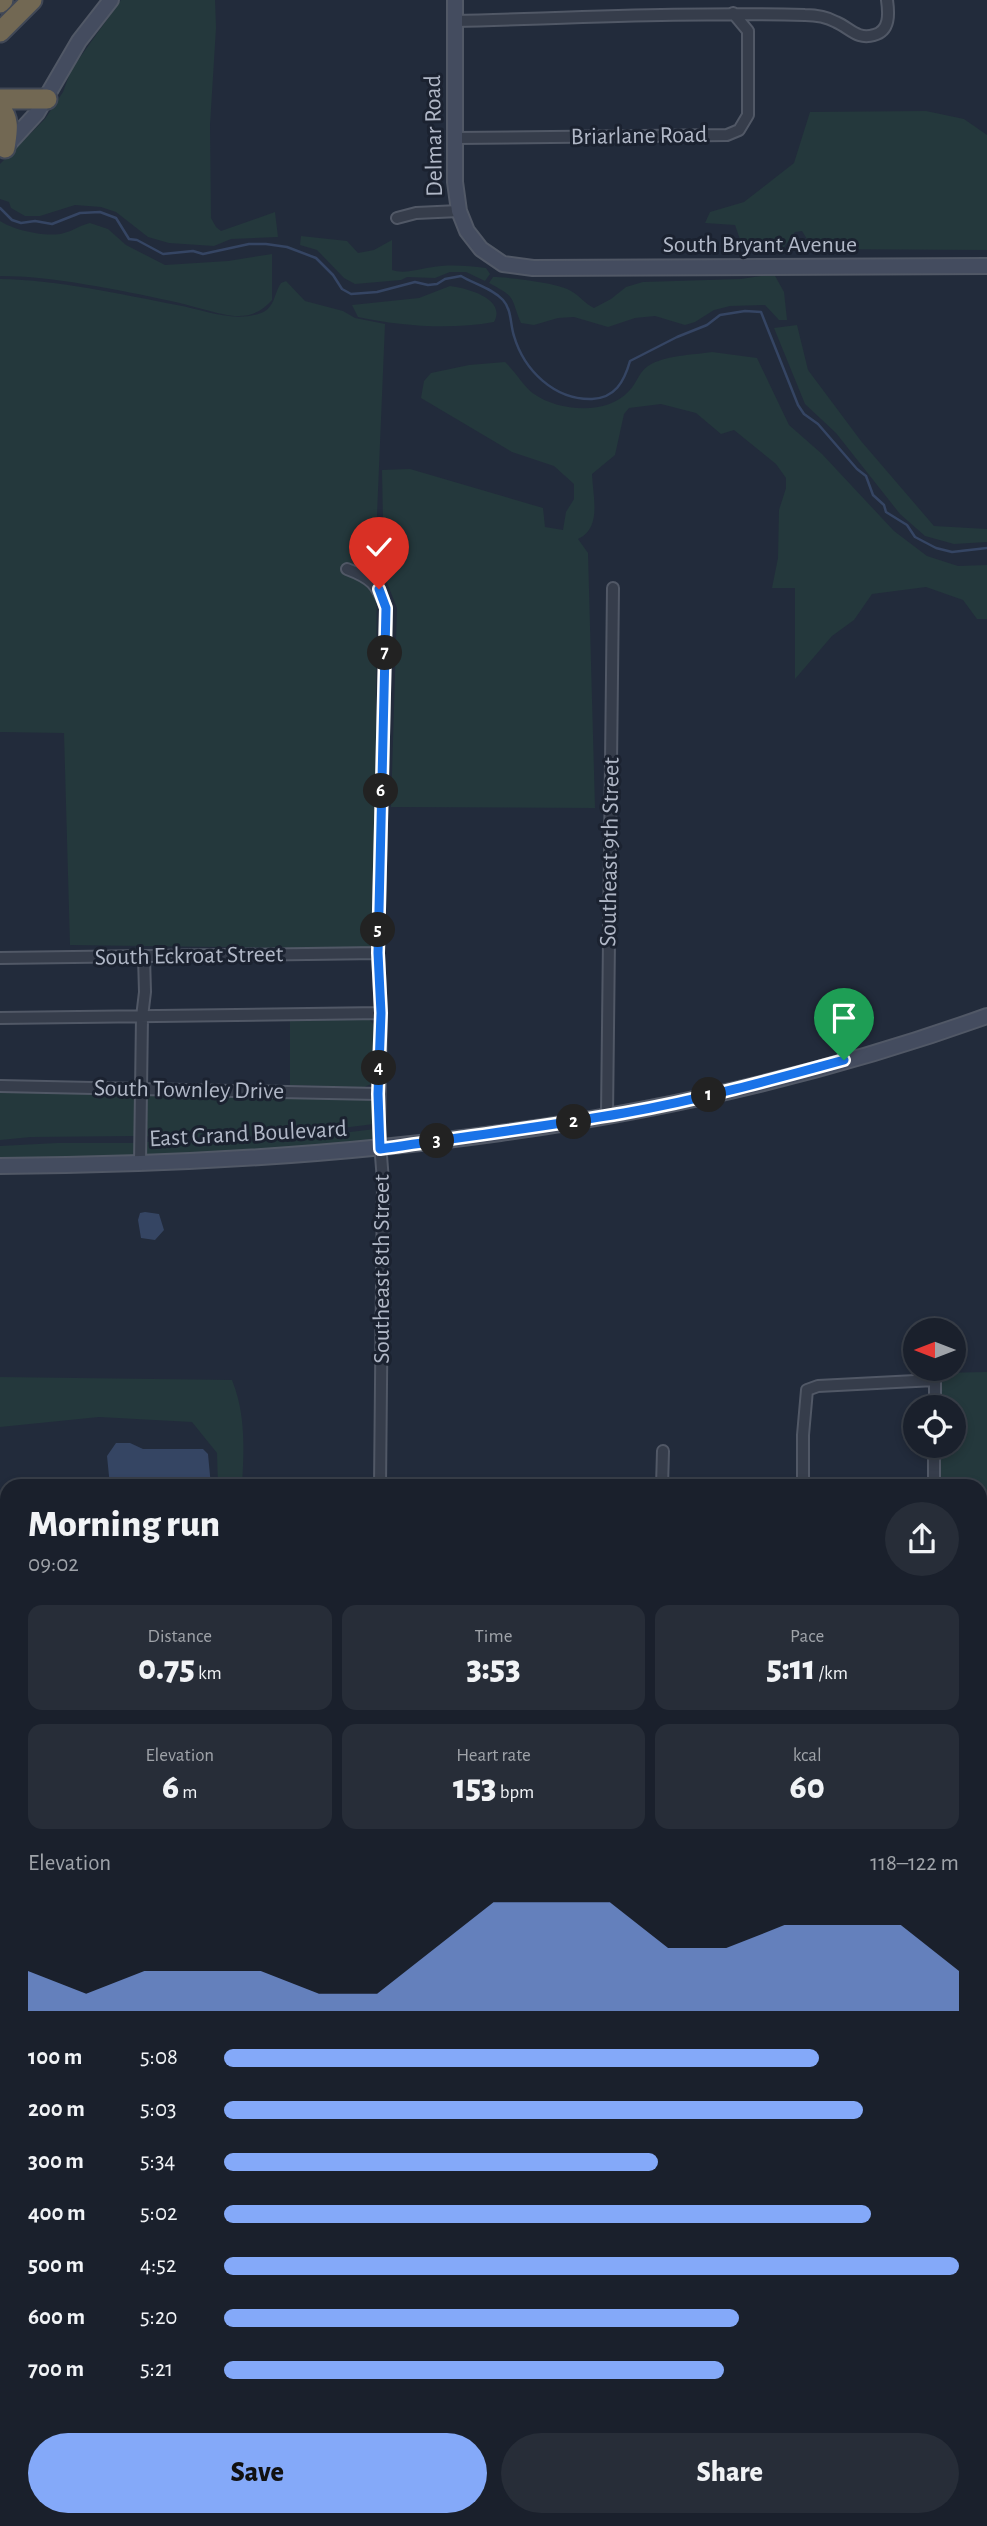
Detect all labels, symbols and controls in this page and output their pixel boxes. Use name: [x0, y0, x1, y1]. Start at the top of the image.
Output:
street label: Delmar Road: [421, 75, 447, 197]
street label: Briarlane Road: [570, 123, 708, 149]
street label: South Bryant Avenue: [663, 233, 857, 257]
pin: [349, 517, 409, 589]
icon: check: [360, 528, 398, 566]
pin: 7: [368, 636, 402, 670]
text: 7: [380, 643, 389, 662]
street label: Southeast 9th Street: [596, 757, 624, 947]
pin: 6: [364, 774, 398, 808]
text: 6: [376, 781, 385, 800]
pin: 5: [360, 912, 396, 948]
text: 5: [373, 920, 382, 939]
street label: South Eckroat Street: [94, 942, 284, 970]
pin: [814, 988, 874, 1060]
icon: arrive: [825, 999, 863, 1037]
pin: 4: [362, 1050, 396, 1086]
text: 4: [374, 1058, 383, 1077]
street label: South Townley Drive: [94, 1076, 284, 1104]
pin: 1: [692, 1078, 726, 1112]
text: 1: [705, 1085, 712, 1104]
pin: 2: [556, 1104, 592, 1140]
text: 2: [569, 1112, 578, 1131]
street label: East Grand Boulevard: [148, 1117, 348, 1151]
pin: 3: [420, 1124, 454, 1158]
text: 3: [432, 1131, 441, 1150]
street label: Southeast 8th Street: [370, 1174, 394, 1364]
north arrow: [903, 1318, 966, 1381]
map controls: [903, 1318, 966, 1458]
button: locate: [903, 1395, 966, 1458]
button: share: [885, 1502, 959, 1576]
text: Morning run: [28, 1506, 220, 1544]
text: 09:02: [28, 1553, 79, 1576]
text: Distance: [148, 1627, 212, 1646]
text: Time: [475, 1627, 512, 1646]
text: Pace: [790, 1627, 824, 1646]
text: 0.75: [138, 1651, 195, 1686]
text: 3:53: [466, 1651, 521, 1686]
text: 5:11: [766, 1651, 815, 1686]
text: km: [195, 1664, 222, 1683]
text: /km: [815, 1664, 848, 1683]
text: Elevation: [145, 1746, 214, 1765]
text: Heart rate: [456, 1746, 531, 1765]
text: kcal: [793, 1746, 822, 1765]
text: 6: [162, 1770, 179, 1805]
text: 153: [453, 1770, 497, 1805]
text: 60: [790, 1770, 825, 1805]
text: m: [179, 1783, 198, 1802]
text: bpm: [497, 1783, 534, 1802]
text: Elevation: [28, 1852, 111, 1875]
text: 118–122 m: [870, 1852, 959, 1875]
text: 100 m: [28, 2046, 82, 2069]
text: 5:08: [140, 2046, 178, 2069]
text: 200 m: [28, 2098, 85, 2121]
text: 5:03: [140, 2098, 177, 2121]
text: 300 m: [28, 2150, 84, 2173]
text: 5:34: [140, 2150, 175, 2173]
text: 400 m: [28, 2202, 86, 2225]
text: 5:02: [140, 2202, 178, 2225]
text: 500 m: [28, 2254, 84, 2277]
text: 4:52: [140, 2254, 176, 2277]
text: 600 m: [28, 2306, 85, 2329]
text: 5:20: [140, 2306, 178, 2329]
text: 700 m: [28, 2358, 84, 2381]
text: 5:21: [140, 2358, 173, 2381]
button: Save: [28, 2433, 487, 2513]
button: Share: [501, 2433, 959, 2513]

